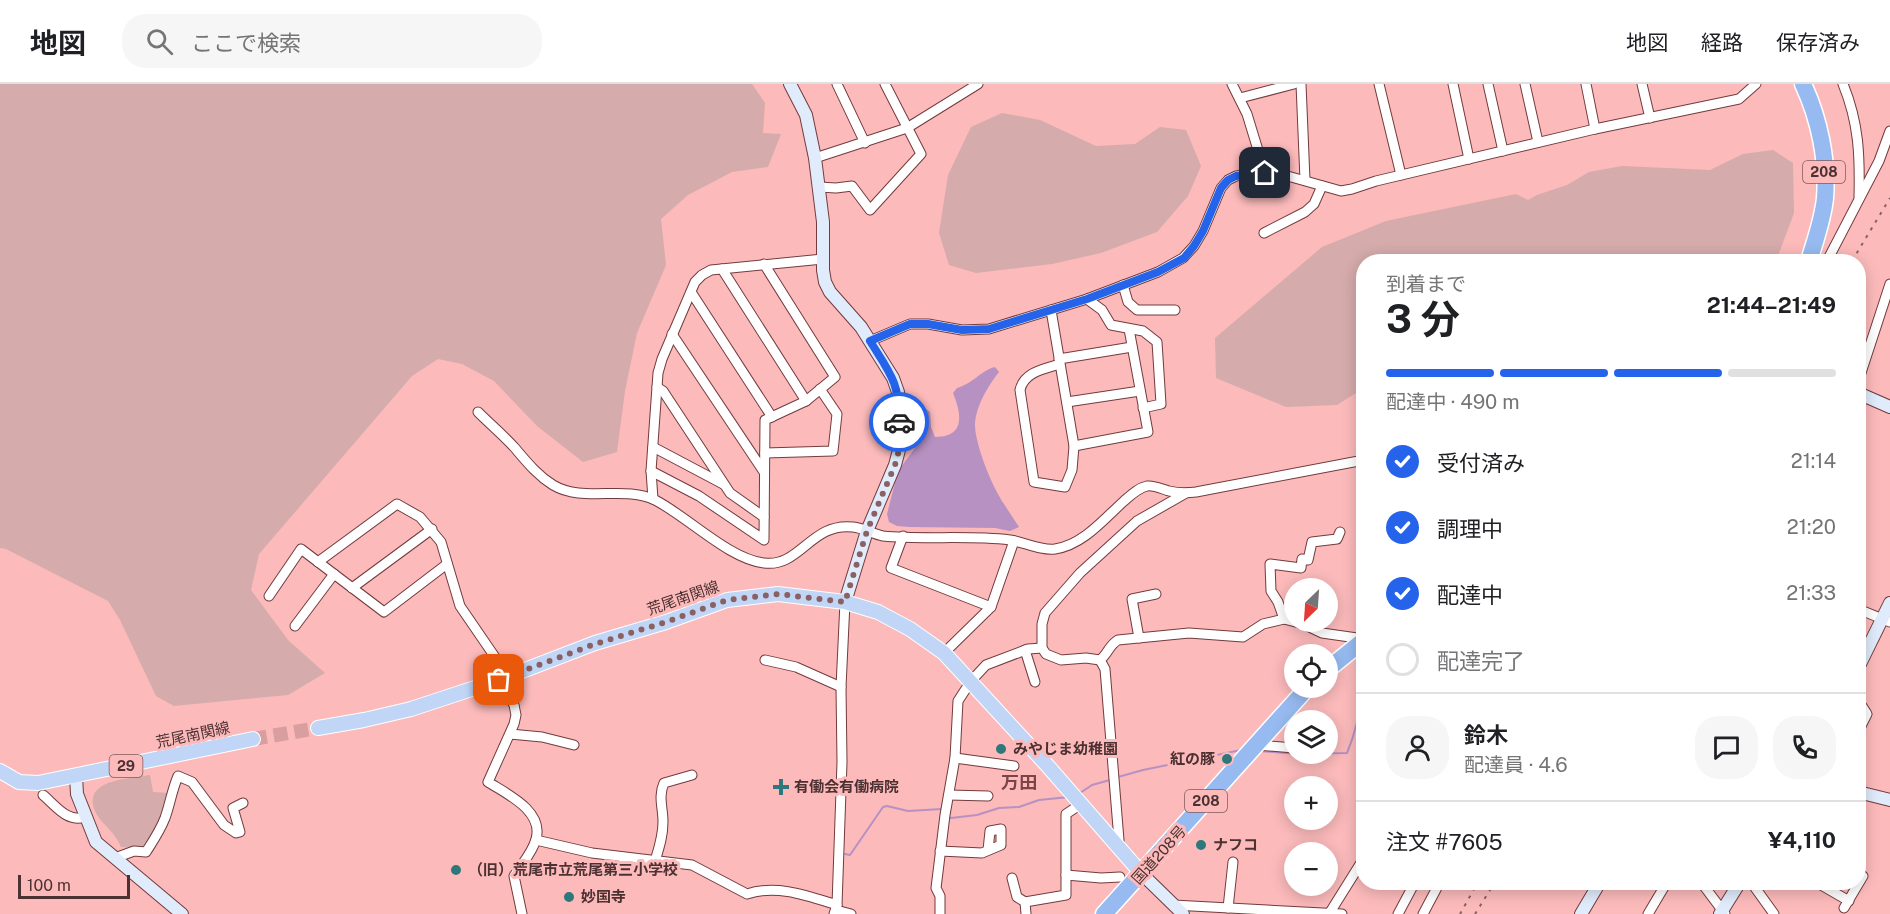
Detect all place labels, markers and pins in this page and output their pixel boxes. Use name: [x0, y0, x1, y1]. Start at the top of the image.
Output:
pin: [1239, 147, 1290, 198]
pin: [473, 654, 524, 705]
place label: みやじま幼稚園: [1013, 740, 1118, 757]
marker: みやじま幼稚園: [994, 742, 1008, 756]
place label: 紅の豚: [1170, 750, 1215, 767]
marker: 紅の豚: [1220, 752, 1234, 766]
marker: 有働会有働病院: [772, 778, 790, 796]
place label: 有働会有働病院: [794, 778, 899, 795]
place label: ナフコ: [1213, 836, 1258, 853]
marker: ナフコ: [1194, 838, 1208, 852]
place label: （旧）荒尾市立荒尾第三小学校: [468, 861, 678, 878]
marker: （旧）荒尾市立荒尾第三小学校: [449, 863, 463, 877]
place label: 妙国寺: [581, 888, 626, 905]
marker: 妙国寺: [562, 890, 576, 904]

